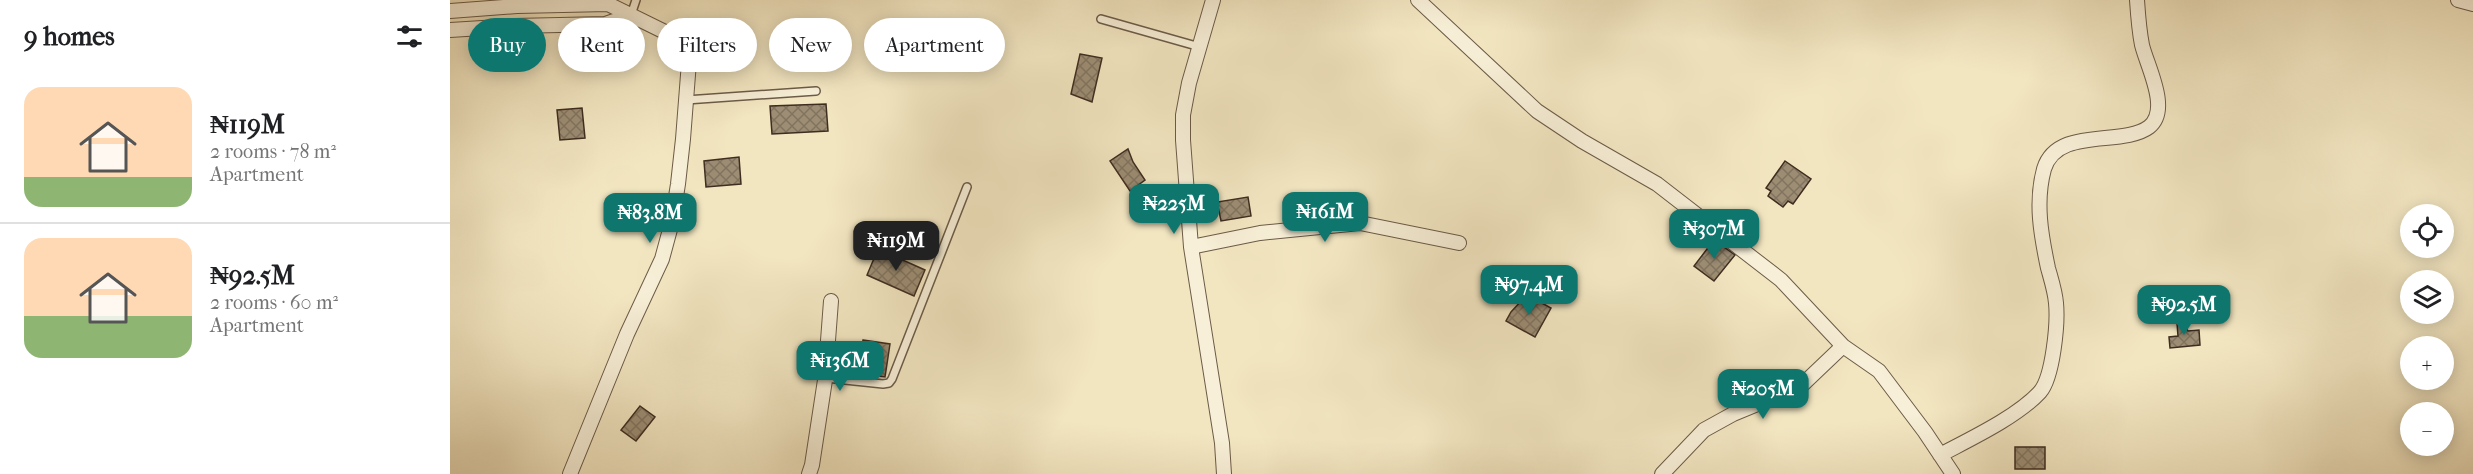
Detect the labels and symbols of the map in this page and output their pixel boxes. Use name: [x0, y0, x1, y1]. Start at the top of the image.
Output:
pin: ₦225M: [1132, 184, 1216, 235]
pin: ₦161M: [1283, 192, 1367, 243]
pin: ₦83.8M: [601, 193, 699, 244]
pin: ₦307M: [1672, 209, 1756, 260]
pin: ₦119M: [854, 221, 938, 272]
pin: ₦97.4M: [1480, 265, 1578, 316]
pin: ₦92.5M: [2135, 285, 2233, 336]
pin: ₦136M: [798, 341, 882, 392]
pin: ₦205M: [1721, 369, 1805, 420]

